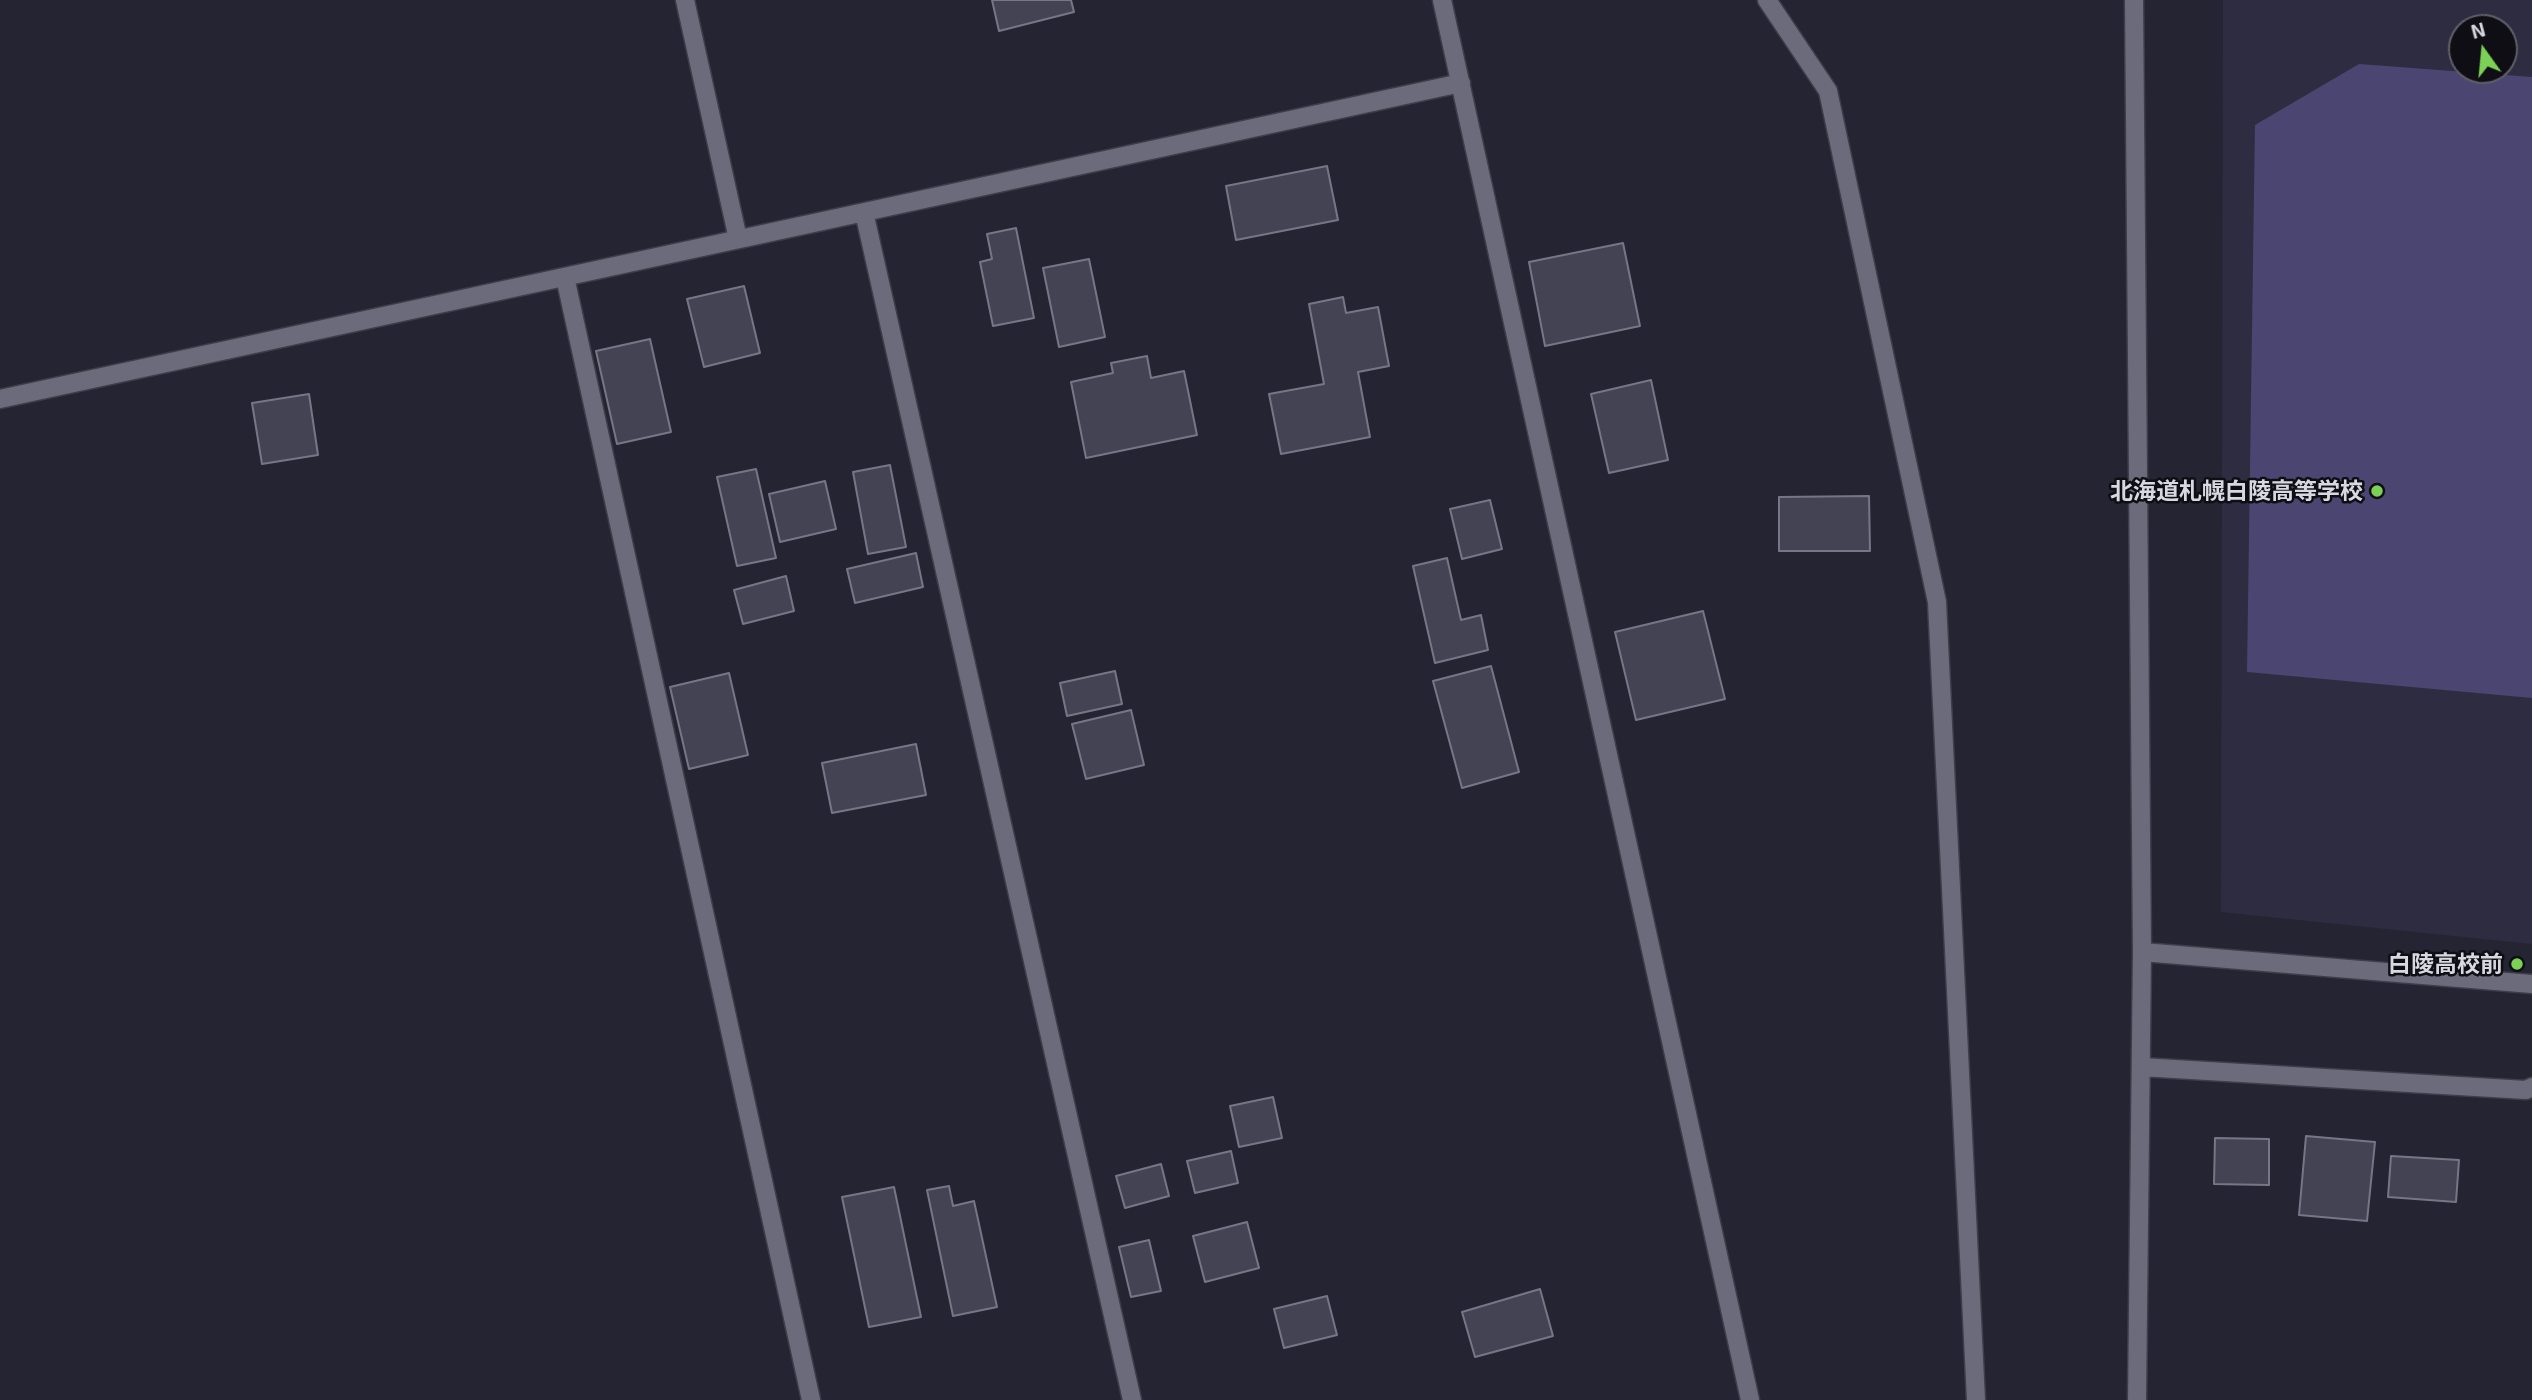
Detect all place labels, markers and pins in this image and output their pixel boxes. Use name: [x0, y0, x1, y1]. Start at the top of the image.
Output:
place label: 北海道札幌白陵高等学校: [2110, 477, 2363, 505]
marker: 北海道札幌白陵高等学校: [2369, 483, 2385, 499]
place label: 白陵高校前: [2388, 950, 2503, 978]
marker: 白陵高校前: [2509, 956, 2525, 972]

